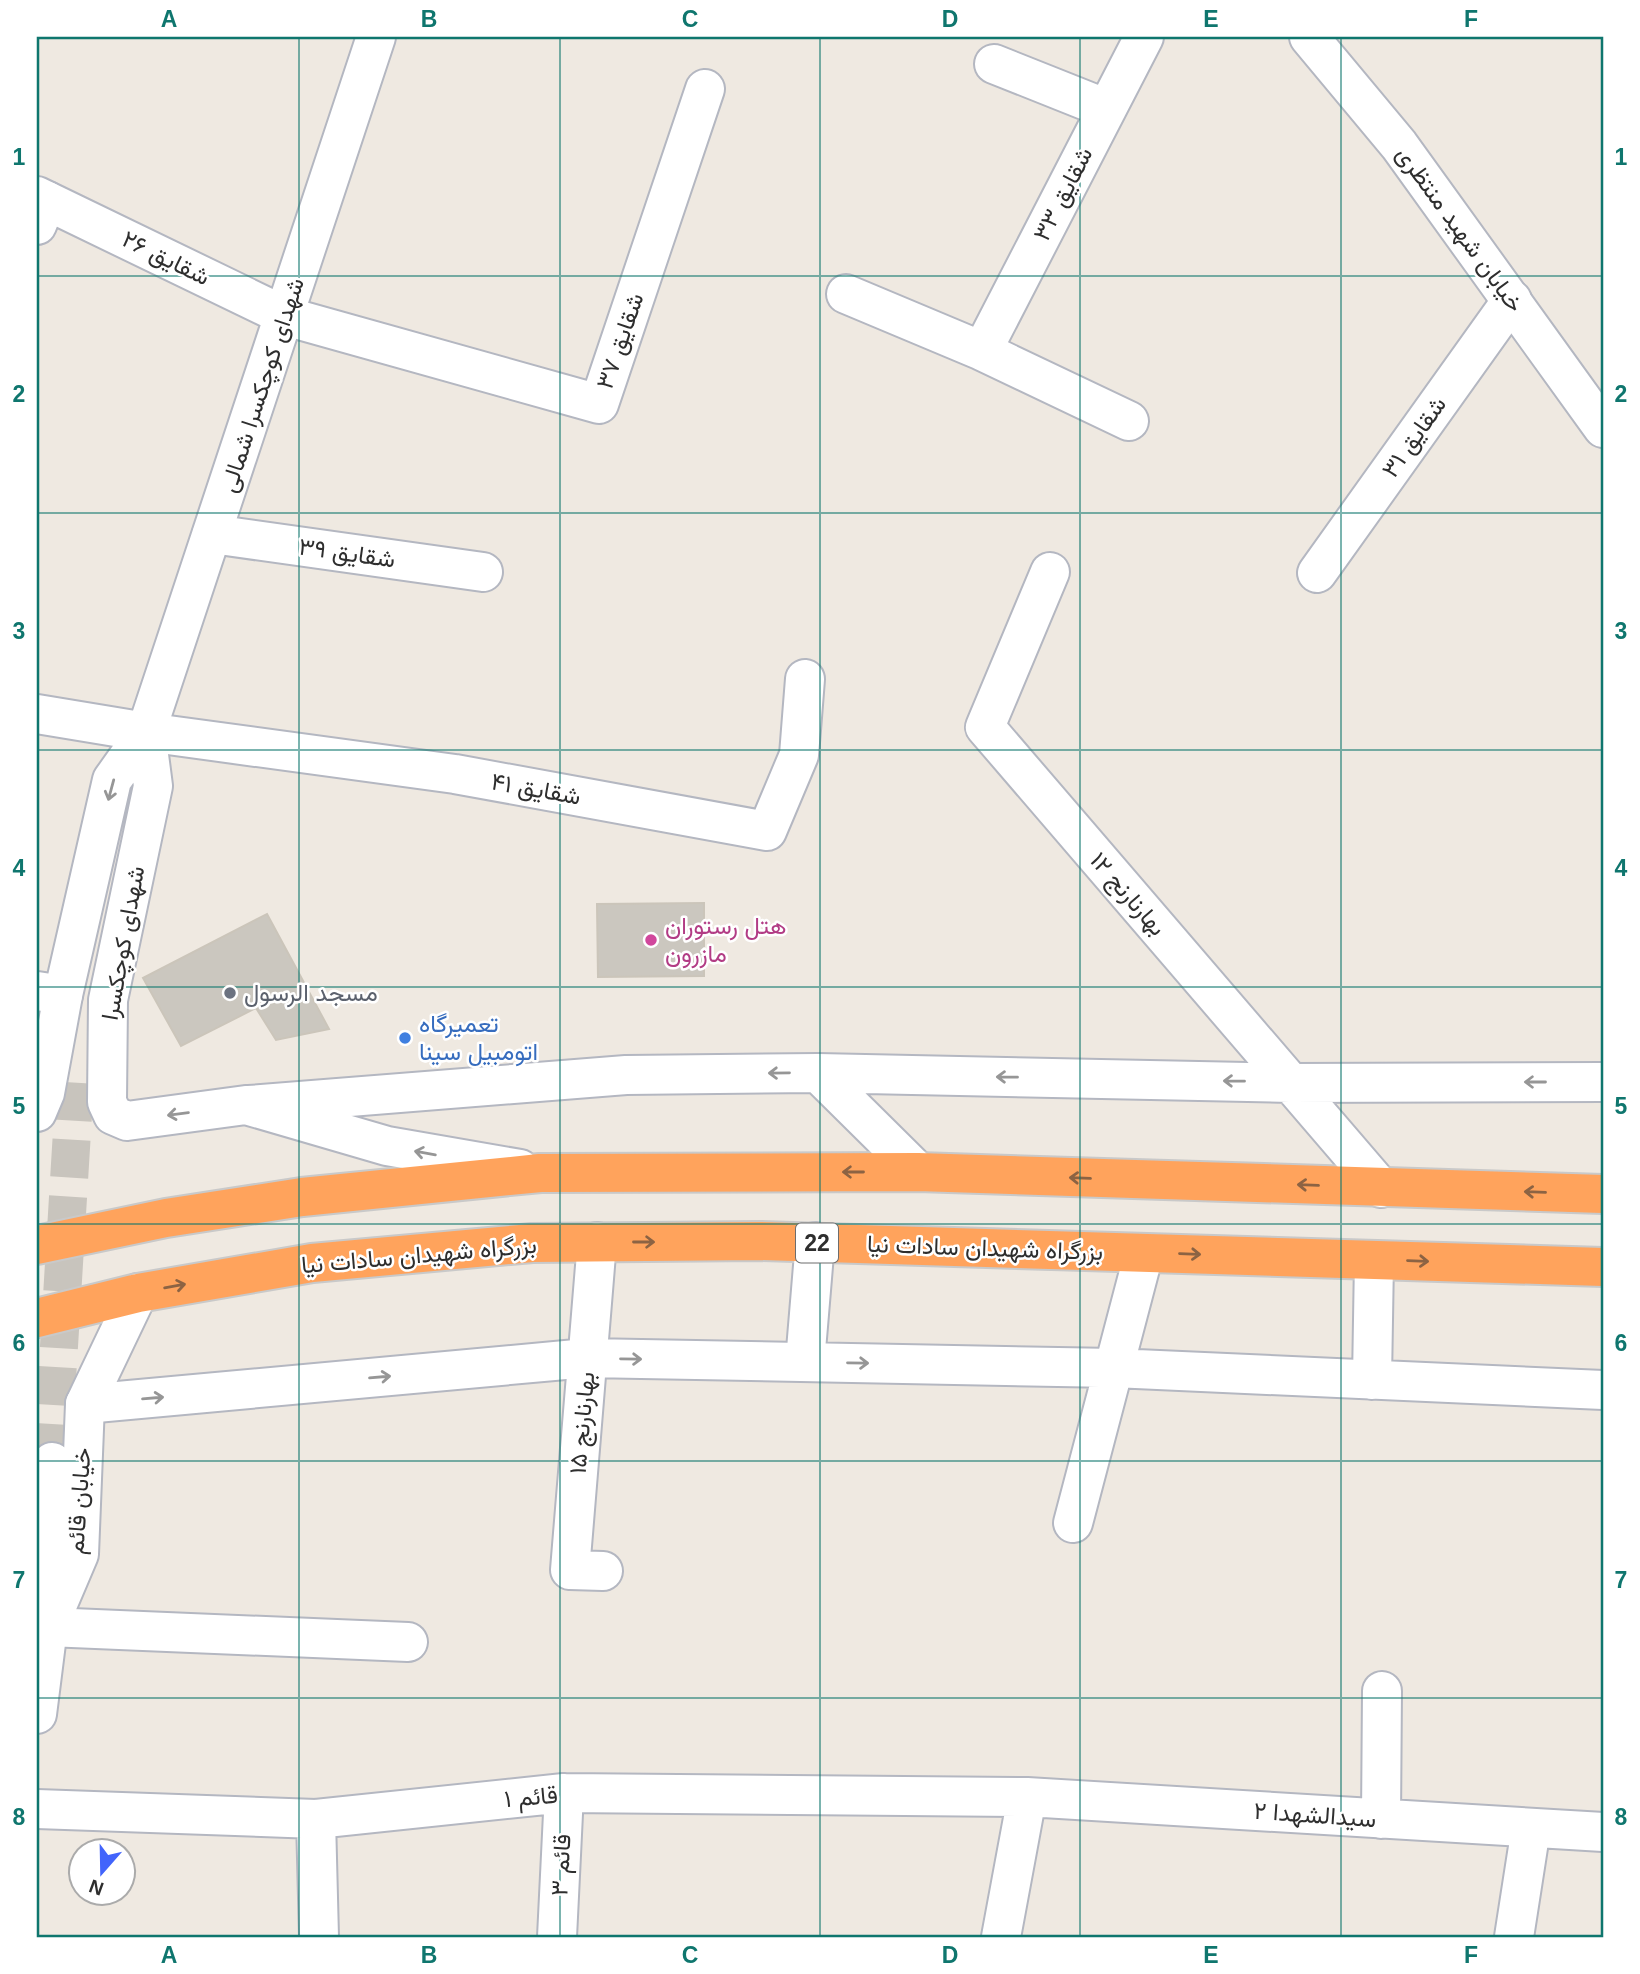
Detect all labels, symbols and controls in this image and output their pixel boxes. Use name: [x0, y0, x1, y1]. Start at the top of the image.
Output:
text: A: [161, 6, 177, 32]
text: B: [421, 6, 437, 32]
text: C: [682, 6, 698, 32]
text: D: [942, 6, 958, 32]
text: E: [1203, 6, 1219, 32]
text: F: [1464, 6, 1478, 32]
street label: خیابان شهید منتظری: [1390, 141, 1530, 318]
street label: شقایق ۳۳: [1028, 142, 1098, 246]
text: 1: [13, 144, 26, 170]
text: 1: [1615, 144, 1628, 170]
street label: شقایق ۲۶: [118, 225, 214, 291]
street label: شهدای کوچکسرا شمالی: [214, 274, 312, 496]
street label: شقایق ۳۷: [591, 289, 649, 393]
text: 2: [13, 381, 25, 407]
text: 2: [1615, 381, 1627, 407]
street label: شقایق ۳۱: [1376, 391, 1452, 483]
street label: شقایق ۳۹: [297, 532, 397, 574]
text: 3: [13, 618, 25, 644]
text: 3: [1615, 618, 1627, 644]
street label: شقایق ۴۱: [489, 767, 583, 811]
one-way arrow: [103, 778, 116, 800]
street label: بهارنارنج ۱۲: [1082, 847, 1172, 943]
text: 4: [13, 855, 26, 881]
text: 4: [1615, 855, 1628, 881]
street label: شهدای کوچکسرا: [96, 864, 152, 1023]
place label: هتل رستوران مازرون: [665, 912, 787, 969]
marker: هتل رستوران مازرون: [643, 932, 659, 948]
place label: مسجد الرسول: [244, 979, 378, 1008]
marker: مسجد الرسول: [222, 985, 238, 1001]
place label: تعمیرگاه اتومبیل سینا: [419, 1010, 538, 1067]
marker: تعمیرگاه اتومبیل سینا: [397, 1030, 413, 1046]
one-way arrow: [768, 1066, 791, 1080]
one-way arrow: [995, 1070, 1018, 1083]
one-way arrow: [1223, 1075, 1246, 1088]
one-way arrow: [1524, 1075, 1547, 1089]
text: 5: [13, 1093, 26, 1119]
text: 5: [1615, 1093, 1628, 1119]
one-way arrow: [167, 1107, 190, 1120]
one-way arrow: [414, 1146, 437, 1159]
one-way arrow: [842, 1165, 865, 1179]
one-way arrow: [1069, 1171, 1092, 1184]
one-way arrow: [1296, 1179, 1319, 1192]
one-way arrow: [1524, 1185, 1547, 1199]
road number: 22: [796, 1224, 838, 1262]
street label: بزرگراه شهیدان سادات نیا: [866, 1230, 1104, 1267]
street label: بزرگراه شهیدان سادات نیا: [300, 1231, 538, 1280]
one-way arrow: [633, 1235, 656, 1249]
one-way arrow: [1178, 1248, 1201, 1261]
one-way arrow: [1406, 1254, 1429, 1268]
one-way arrow: [163, 1279, 186, 1293]
text: 6: [13, 1330, 25, 1356]
text: 6: [1615, 1330, 1627, 1356]
one-way arrow: [619, 1352, 642, 1366]
one-way arrow: [846, 1356, 869, 1370]
one-way arrow: [368, 1370, 390, 1383]
street label: بهارنارنج ۱۵: [564, 1371, 603, 1476]
one-way arrow: [141, 1391, 164, 1404]
street label: خیابان قائم: [61, 1447, 99, 1556]
text: 7: [13, 1567, 25, 1593]
text: 7: [1615, 1567, 1627, 1593]
street label: قائم ۱: [503, 1781, 559, 1815]
street label: سیدالشهدا ۲: [1253, 1797, 1377, 1834]
text: 8: [13, 1804, 26, 1830]
text: 8: [1615, 1804, 1628, 1830]
street label: قائم ۳: [545, 1833, 579, 1897]
north arrow: [66, 1838, 136, 1908]
text: N: [86, 1875, 106, 1900]
text: A: [161, 1942, 177, 1968]
text: B: [421, 1942, 437, 1968]
text: C: [682, 1942, 698, 1968]
text: D: [942, 1942, 958, 1968]
text: E: [1203, 1942, 1219, 1968]
text: F: [1464, 1942, 1478, 1968]

